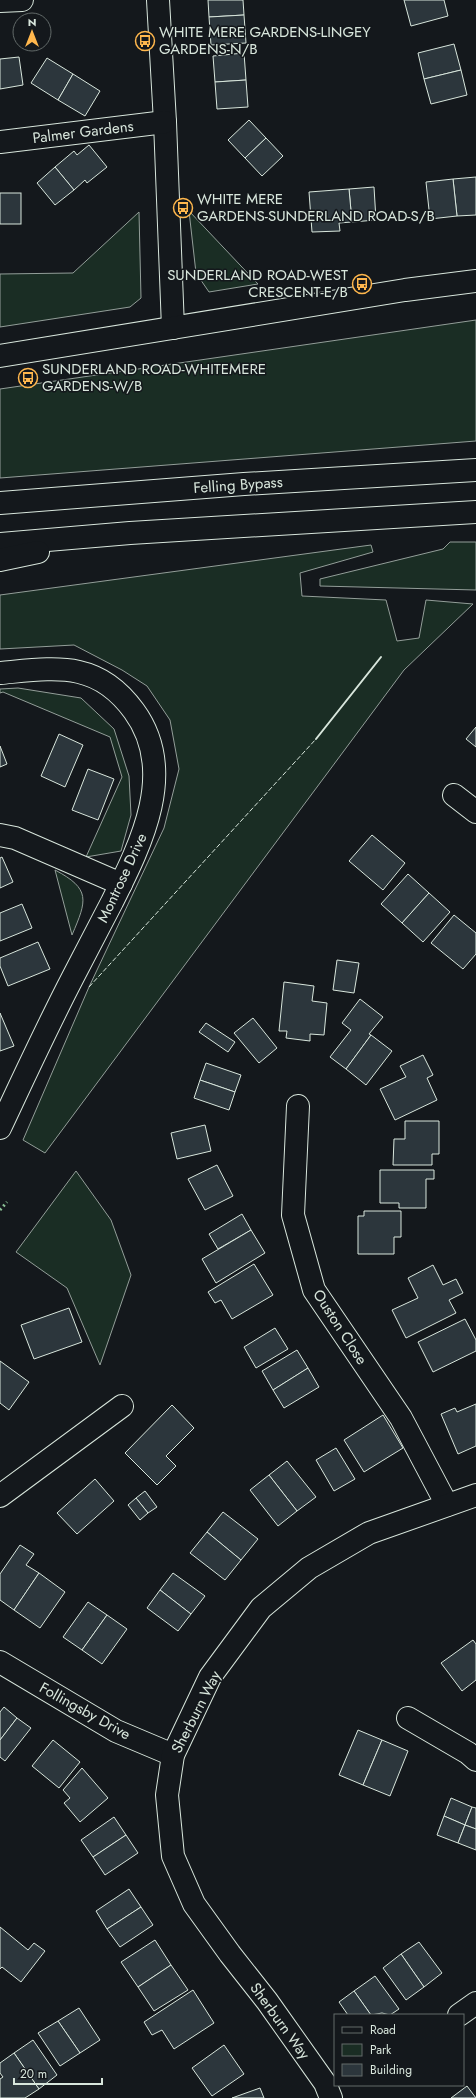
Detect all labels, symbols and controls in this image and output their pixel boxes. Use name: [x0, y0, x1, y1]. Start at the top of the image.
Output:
north arrow: [12, 12, 52, 52]
text: N: [28, 14, 36, 30]
place label: WHITE MERE GARDENS-LINGEY GARDENS-N/B: [159, 21, 371, 60]
bus stop icon: WHITE MERE GARDENS-LINGEY GARDENS-N/B: [134, 30, 156, 52]
street label: Palmer Gardens: [31, 115, 135, 149]
place label: WHITE MERE GARDENS-SUNDERLAND ROAD-S/B: [197, 188, 435, 227]
bus stop icon: WHITE MERE GARDENS-SUNDERLAND ROAD-S/B: [172, 197, 194, 219]
place label: SUNDERLAND ROAD-WEST CRESCENT-E/B: [167, 264, 348, 303]
bus stop icon: SUNDERLAND ROAD-WEST CRESCENT-E/B: [351, 273, 373, 295]
place label: SUNDERLAND ROAD-WHITEMERE GARDENS-W/B: [42, 358, 266, 397]
bus stop icon: SUNDERLAND ROAD-WHITEMERE GARDENS-W/B: [17, 367, 39, 389]
street label: Felling Bypass: [193, 471, 283, 499]
street label: Montrose Drive: [92, 829, 152, 926]
street label: Ouston Close: [307, 1285, 373, 1369]
street label: Sherburn Way: [166, 1667, 226, 1757]
street label: Follingsby Drive: [35, 1677, 135, 1745]
street label: Sherburn Way: [245, 1978, 316, 2064]
legend: [334, 2014, 464, 2086]
text: Road: [370, 2021, 396, 2039]
text: Park: [370, 2041, 392, 2059]
scale bar: [14, 2060, 102, 2086]
text: Building: [370, 2061, 412, 2079]
text: 20 m: [20, 2065, 47, 2083]

